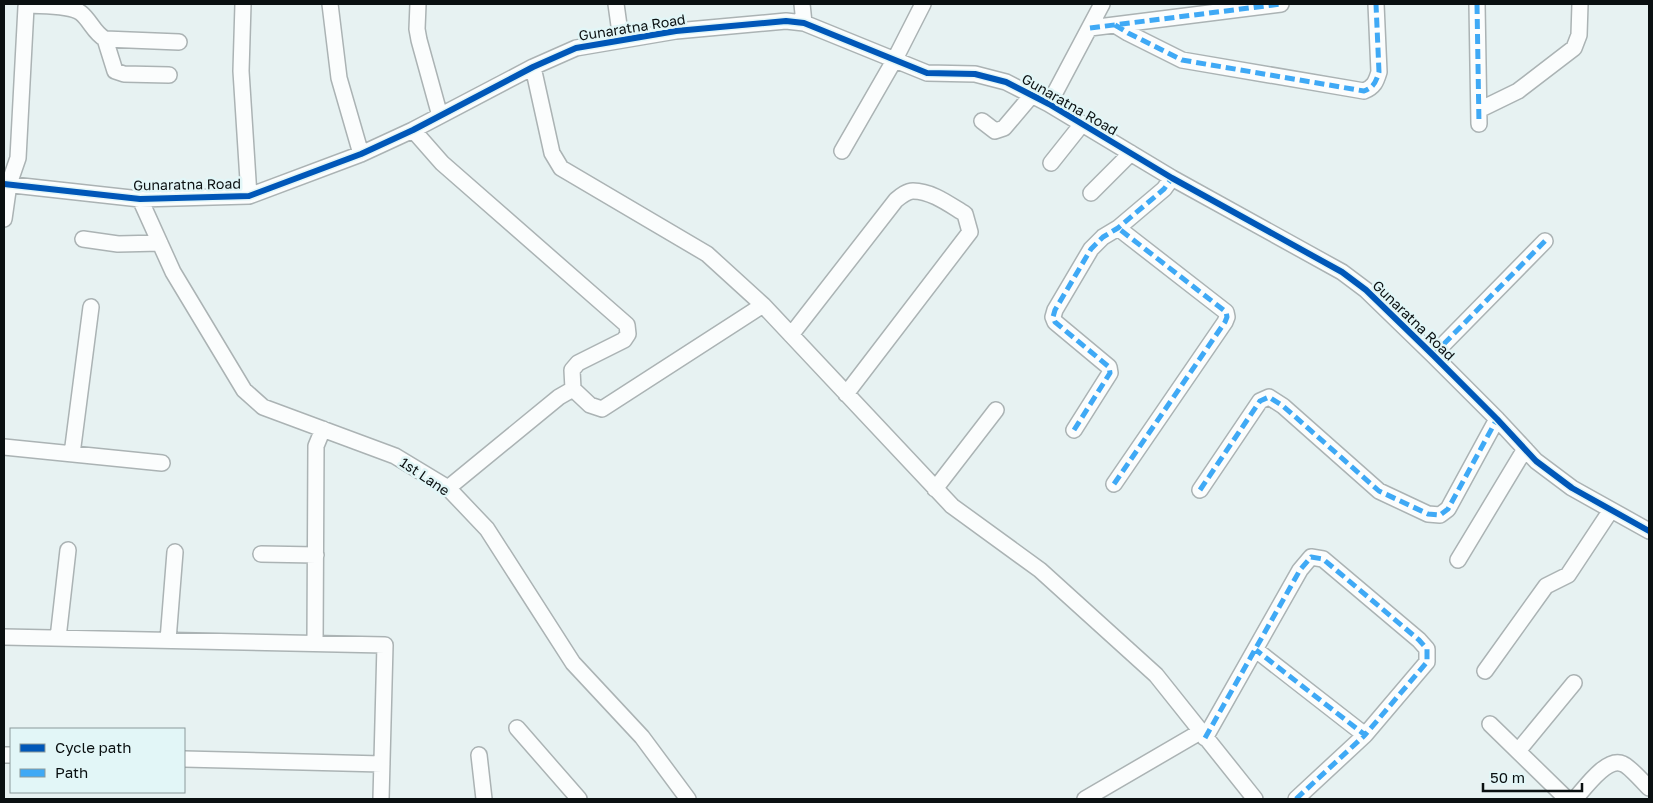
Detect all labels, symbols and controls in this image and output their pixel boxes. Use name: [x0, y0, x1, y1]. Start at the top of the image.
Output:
street label: Gunaratna Road: [577, 10, 687, 44]
street label: Gunaratna Road: [1019, 70, 1121, 138]
street label: Gunaratna Road: [133, 175, 241, 193]
street label: Gunaratna Road: [1369, 276, 1459, 364]
street label: 1st Lane: [397, 453, 453, 499]
legend: [10, 728, 185, 793]
text: Cycle path: [55, 738, 131, 756]
scale bar: [1483, 760, 1582, 792]
text: Path: [55, 763, 88, 781]
text: 50 m: [1490, 768, 1525, 786]

